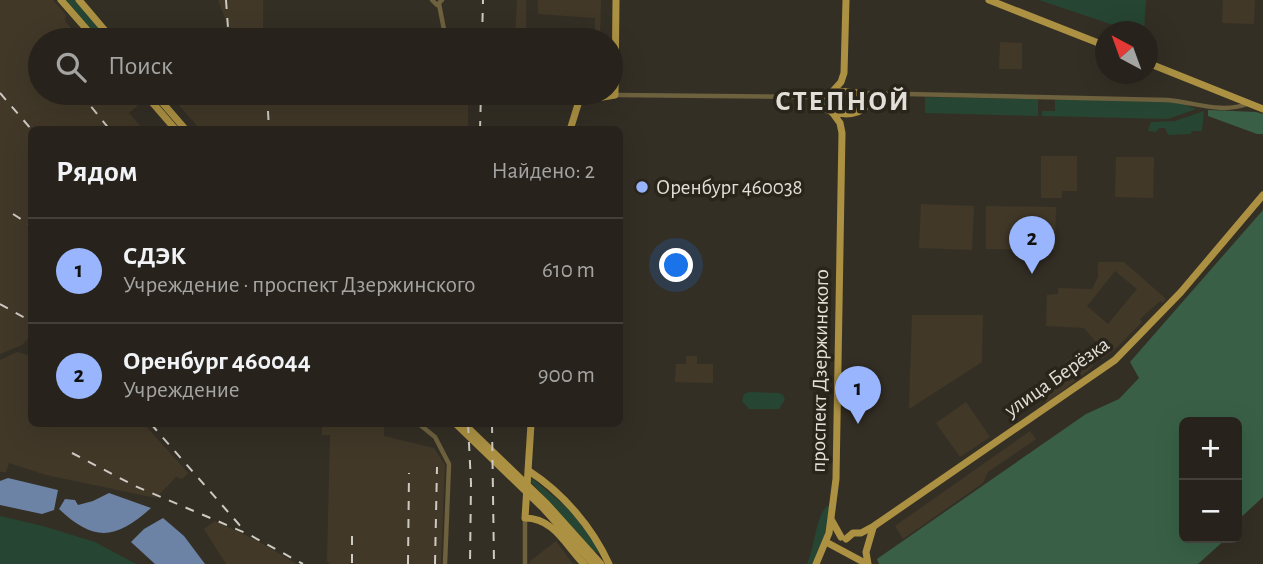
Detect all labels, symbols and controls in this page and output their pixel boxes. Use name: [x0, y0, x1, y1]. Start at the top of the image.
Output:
north arrow: [1095, 21, 1158, 84]
search box: [28, 28, 623, 105]
icon: search: [52, 48, 90, 86]
text: Поиск: [108, 53, 173, 79]
district label: СТЕПНОЙ: [775, 87, 911, 116]
text: Рядом: [56, 157, 138, 187]
text: Найдено: 2: [492, 160, 595, 183]
place label: Оренбург 460038: [656, 177, 803, 198]
marker: Оренбург 460038: [634, 179, 650, 195]
pin: 2: [1009, 216, 1055, 274]
text: СДЭК: [123, 243, 186, 269]
your location: [659, 248, 693, 282]
text: 1: [75, 259, 83, 282]
text: 610 m: [542, 259, 595, 282]
street label: проспект Дзержинского: [808, 269, 832, 473]
text: Учреждение · проспект Дзержинского: [123, 274, 475, 297]
street label: улица Берёзка: [1000, 333, 1113, 421]
text: Оренбург 460044: [123, 348, 311, 374]
text: 2: [74, 364, 84, 387]
text: 900 m: [538, 364, 595, 387]
pin: 1: [835, 366, 881, 424]
text: Учреждение: [123, 379, 240, 402]
map controls: [1179, 417, 1242, 543]
button: +: [1179, 417, 1242, 480]
button: −: [1179, 480, 1242, 543]

